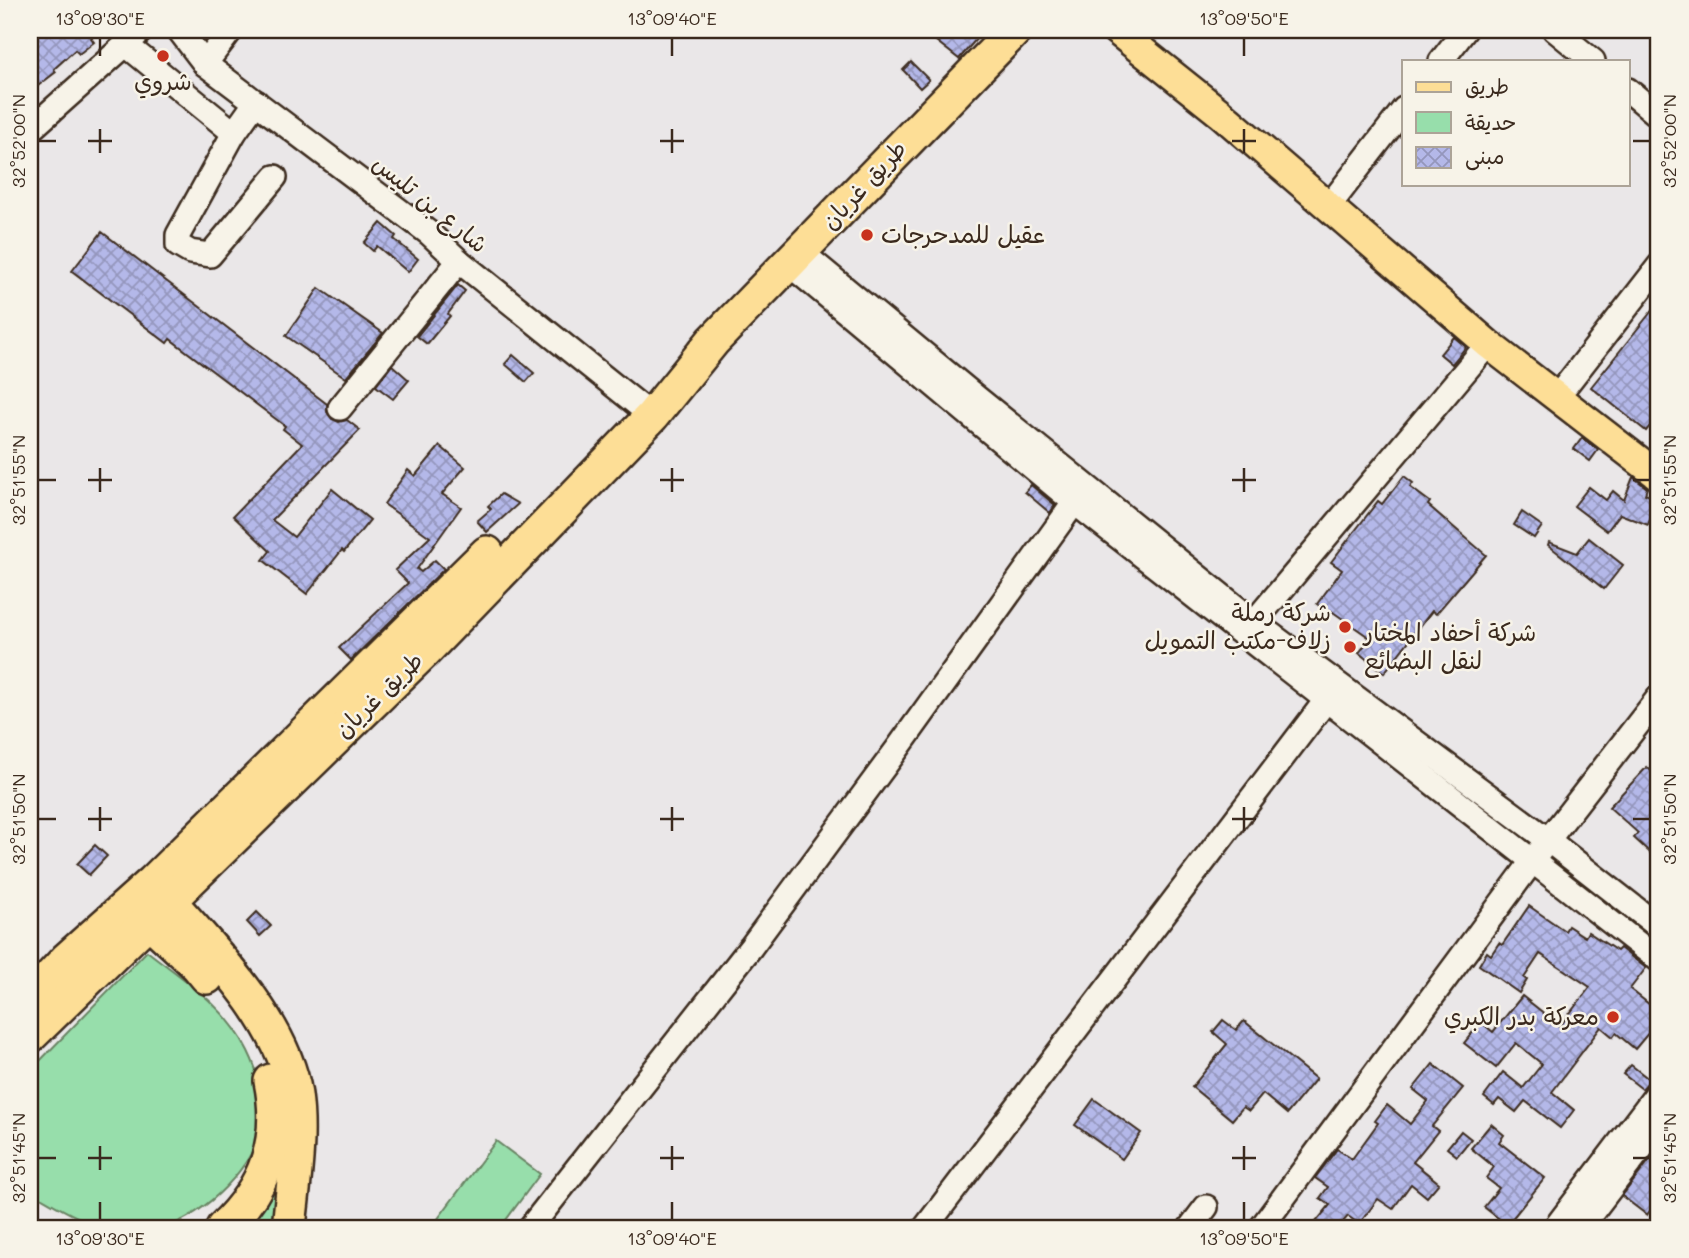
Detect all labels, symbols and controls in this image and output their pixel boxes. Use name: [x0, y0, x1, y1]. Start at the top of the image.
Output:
text: 13°09'30"E: [55, 6, 145, 30]
text: 13°09'40"E: [627, 6, 717, 30]
text: 13°09'50"E: [1199, 6, 1289, 30]
marker: شروي: [155, 48, 171, 64]
legend: [1402, 60, 1630, 186]
place label: شروي: [134, 65, 192, 99]
text: طريق: [1465, 72, 1509, 99]
text: 32°52'00"N: [6, 94, 30, 188]
text: 32°52'00"N: [1657, 94, 1681, 188]
text: حديقة: [1465, 108, 1516, 135]
street label: طريق غريان: [814, 133, 912, 235]
text: مبنى: [1465, 142, 1504, 171]
street label: شارع بن تليس: [365, 147, 495, 261]
place label: عقيل للمدحرجات: [881, 218, 1045, 249]
marker: عقيل للمدحرجات: [859, 227, 875, 243]
text: 32°51'55"N: [6, 435, 30, 525]
text: 32°51'55"N: [1657, 435, 1681, 525]
place label: شركة رملة زلاف-مكتب التمويل: [1145, 596, 1331, 655]
place label: شركة أحفاد المختار لنقل البضائع: [1362, 616, 1536, 678]
marker: شركة رملة زلاف-مكتب التمويل: [1337, 619, 1353, 635]
marker: شركة أحفاد المختار لنقل البضائع: [1342, 639, 1358, 655]
street label: طريق غريان: [327, 644, 429, 744]
text: 32°51'50"N: [6, 773, 30, 865]
text: 32°51'50"N: [1657, 773, 1681, 865]
place label: معركة بدر الكبري: [1444, 1000, 1599, 1034]
marker: معركة بدر الكبري: [1605, 1009, 1621, 1025]
text: 32°51'45"N: [6, 1113, 30, 1203]
text: 32°51'45"N: [1657, 1113, 1681, 1203]
text: 13°09'30"E: [55, 1226, 145, 1250]
text: 13°09'40"E: [627, 1226, 717, 1250]
text: 13°09'50"E: [1199, 1226, 1289, 1250]

